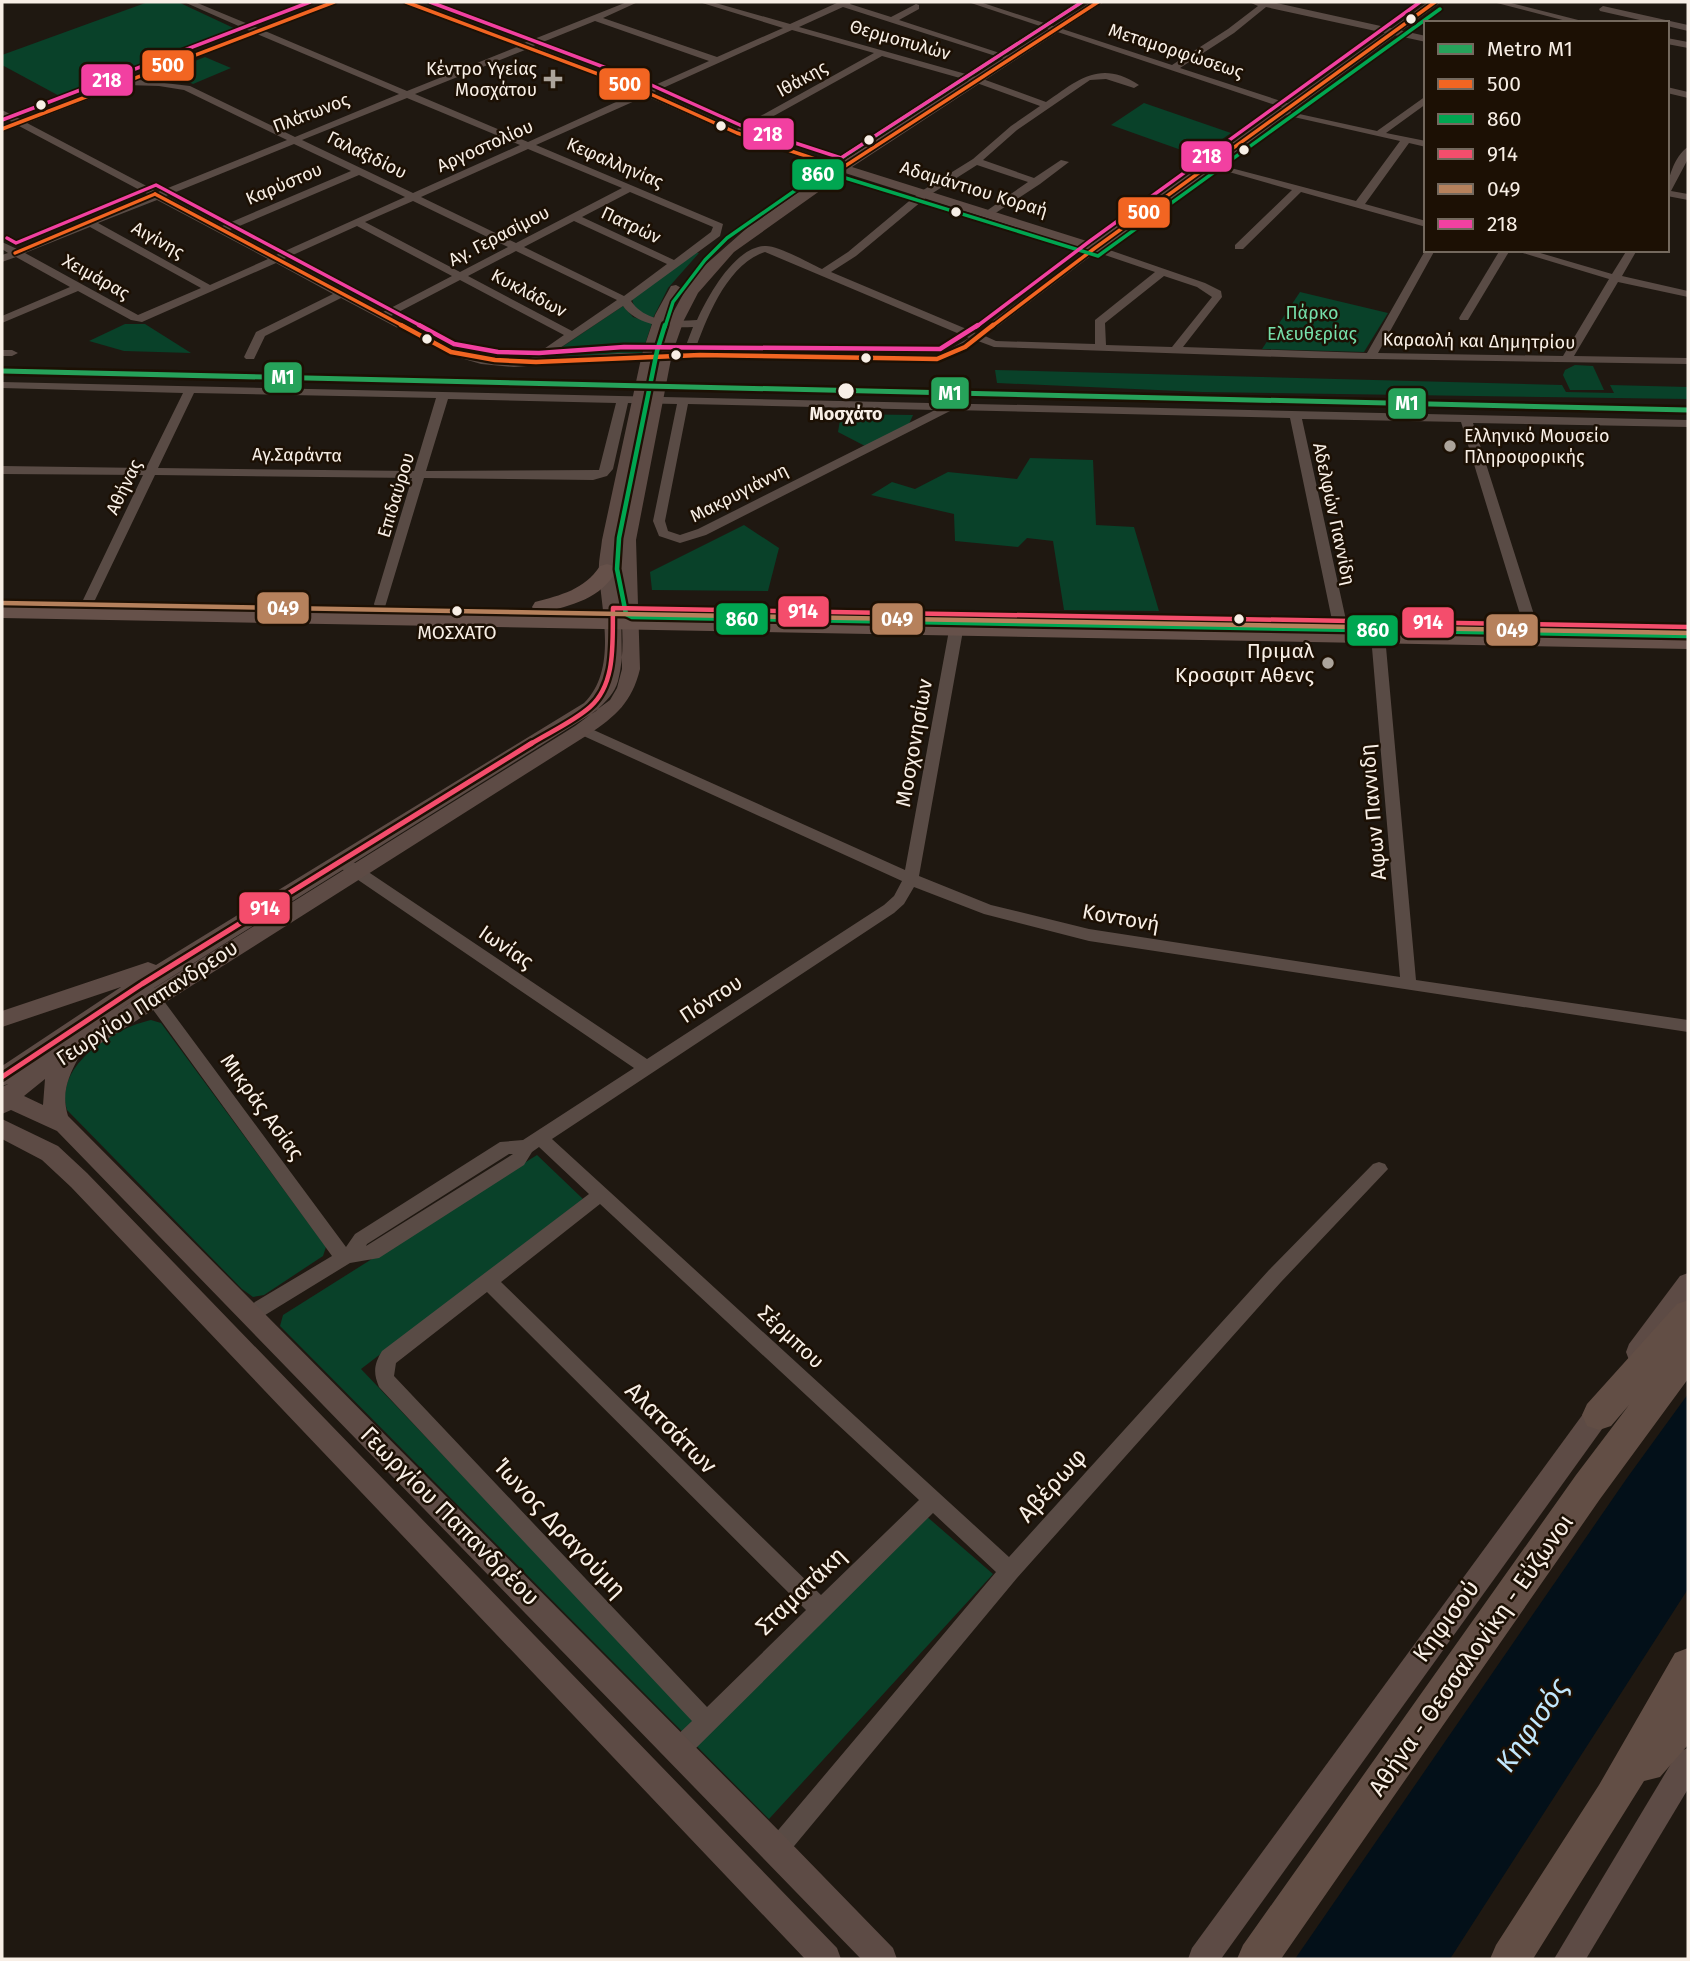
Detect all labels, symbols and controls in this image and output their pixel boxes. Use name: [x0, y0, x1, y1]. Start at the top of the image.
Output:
unlabelled marker: [1404, 12, 1418, 26]
street label: Θερμοπυλών: [847, 15, 953, 65]
street label: Μεταμορφώσεως: [1106, 19, 1247, 83]
legend: [1424, 21, 1669, 252]
text: Metro Μ1: [1487, 36, 1573, 62]
line badge: 500: [141, 49, 195, 82]
text: 500: [152, 54, 184, 77]
street label: Ιθάκης: [773, 56, 832, 102]
place label: Κέντρο Υγείας Μοσχάτου: [426, 58, 538, 101]
line badge: 218: [80, 63, 134, 97]
line badge: 500: [598, 67, 651, 101]
text: 218: [92, 69, 122, 92]
marker: Κέντρο Υγείας Μοσχάτου: [543, 69, 563, 89]
text: 500: [1487, 71, 1521, 97]
text: 500: [609, 73, 641, 96]
street label: Πλάτωνος: [270, 88, 353, 138]
unlabelled marker: [34, 98, 48, 112]
text: 860: [1487, 106, 1521, 132]
street label: Αργοστολίου: [433, 115, 537, 177]
line badge: 218: [742, 117, 795, 151]
unlabelled marker: [714, 119, 728, 133]
text: 218: [753, 123, 783, 146]
street label: Γαλαξιδίου: [324, 126, 410, 184]
street label: Κεφαλληνίας: [563, 133, 667, 193]
unlabelled marker: [862, 133, 876, 147]
line badge: 218: [1180, 140, 1233, 173]
text: 914: [1487, 141, 1518, 167]
unlabelled marker: [1237, 143, 1251, 157]
text: 218: [1192, 145, 1222, 168]
street label: Αδαμάντιου Κοραή: [898, 156, 1050, 222]
street label: Καρύστου: [242, 158, 326, 210]
line badge: 860: [791, 158, 845, 191]
text: 860: [802, 163, 834, 186]
text: 049: [1487, 176, 1521, 202]
line badge: 500: [1117, 196, 1171, 229]
street label: Αγ. Γερασίμου: [445, 201, 553, 271]
text: 500: [1128, 201, 1160, 224]
street label: Πατρών: [598, 202, 665, 249]
unlabelled marker: [949, 205, 963, 219]
text: 218: [1487, 211, 1518, 237]
street label: Αιγίνης: [128, 217, 189, 264]
street label: Χειμάρας: [59, 250, 134, 305]
street label: Κυκλάδων: [488, 264, 571, 322]
park label: Πάρκο Ελευθερίας: [1267, 302, 1358, 345]
street label: Καραολή και Δημητρίου: [1383, 328, 1575, 354]
unlabelled marker: [420, 332, 434, 346]
unlabelled marker: [669, 348, 683, 362]
unlabelled marker: [859, 351, 873, 365]
line badge: Μ1: [263, 361, 303, 394]
text: Μ1: [271, 366, 295, 389]
line badge: Μ1: [930, 376, 970, 410]
marker: Μοσχάτο: [836, 381, 856, 401]
text: Μ1: [938, 382, 962, 405]
line badge: Μ1: [1387, 387, 1427, 420]
text: Μ1: [1395, 392, 1419, 415]
place label: Μοσχάτο: [810, 403, 882, 425]
place label: Ελληνικό Μουσείο Πληροφορικής: [1464, 425, 1609, 468]
marker: Ελληνικό Μουσείο Πληροφορικής: [1442, 438, 1458, 454]
street label: Αδελφών Γιαννίδη: [1308, 441, 1360, 587]
street label: Αγ.Σαράντα: [252, 443, 342, 467]
street label: Επιδαύρου: [373, 450, 419, 540]
street label: Αθήνας: [101, 455, 147, 518]
street label: Μακρυγιάννη: [686, 459, 792, 527]
line badge: 049: [256, 591, 310, 625]
line badge: 914: [777, 595, 830, 628]
text: 049: [267, 597, 299, 620]
text: 914: [788, 600, 818, 623]
line badge: 860: [715, 602, 769, 636]
line badge: 049: [871, 602, 924, 636]
marker: ΜΟΣΧΑΤΟ: [450, 604, 464, 618]
line badge: 914: [1401, 606, 1455, 639]
text: 860: [726, 608, 758, 631]
text: 049: [881, 608, 913, 631]
text: 914: [1413, 611, 1443, 634]
unlabelled marker: [1232, 612, 1246, 626]
line badge: 049: [1485, 613, 1539, 647]
line badge: 860: [1346, 614, 1399, 647]
text: 860: [1357, 619, 1389, 642]
text: 049: [1496, 619, 1528, 642]
place label: ΜΟΣΧΑΤΟ: [417, 621, 497, 644]
place label: Πριμαλ Κροσφιτ Αθενς: [1175, 638, 1315, 688]
marker: Πριμαλ Κροσφιτ Αθενς: [1320, 655, 1336, 671]
street label: Μοσχονησίων: [890, 677, 938, 809]
street label: Αφων Παννιδη: [1354, 743, 1392, 881]
line badge: 914: [238, 891, 291, 925]
text: 914: [250, 897, 280, 920]
street label: Κοντονή: [1080, 898, 1162, 938]
street label: Ιωνίας: [474, 919, 538, 975]
street label: Γεωργίου Παπανδρεου: [51, 935, 243, 1071]
street label: Πόντου: [675, 969, 747, 1029]
street label: Μικράς Ασίας: [215, 1049, 309, 1165]
street label: Σέρμπου: [752, 1300, 830, 1374]
street label: Αλατσάτων: [620, 1377, 723, 1480]
street label: Γεωργίου Παπανδρέου: [355, 1421, 545, 1611]
street label: Αβέρωφ: [1012, 1442, 1092, 1528]
street label: Ίωνος Δραγούμη: [488, 1452, 632, 1604]
street label: Αθήνα - Θεσσαλονίκη - Εύζωνοι: [1363, 1509, 1579, 1801]
street label: Σταματάκη: [750, 1541, 852, 1641]
street label: Κηφισού: [1407, 1575, 1485, 1667]
water label: Κηφισός: [1489, 1671, 1576, 1778]

